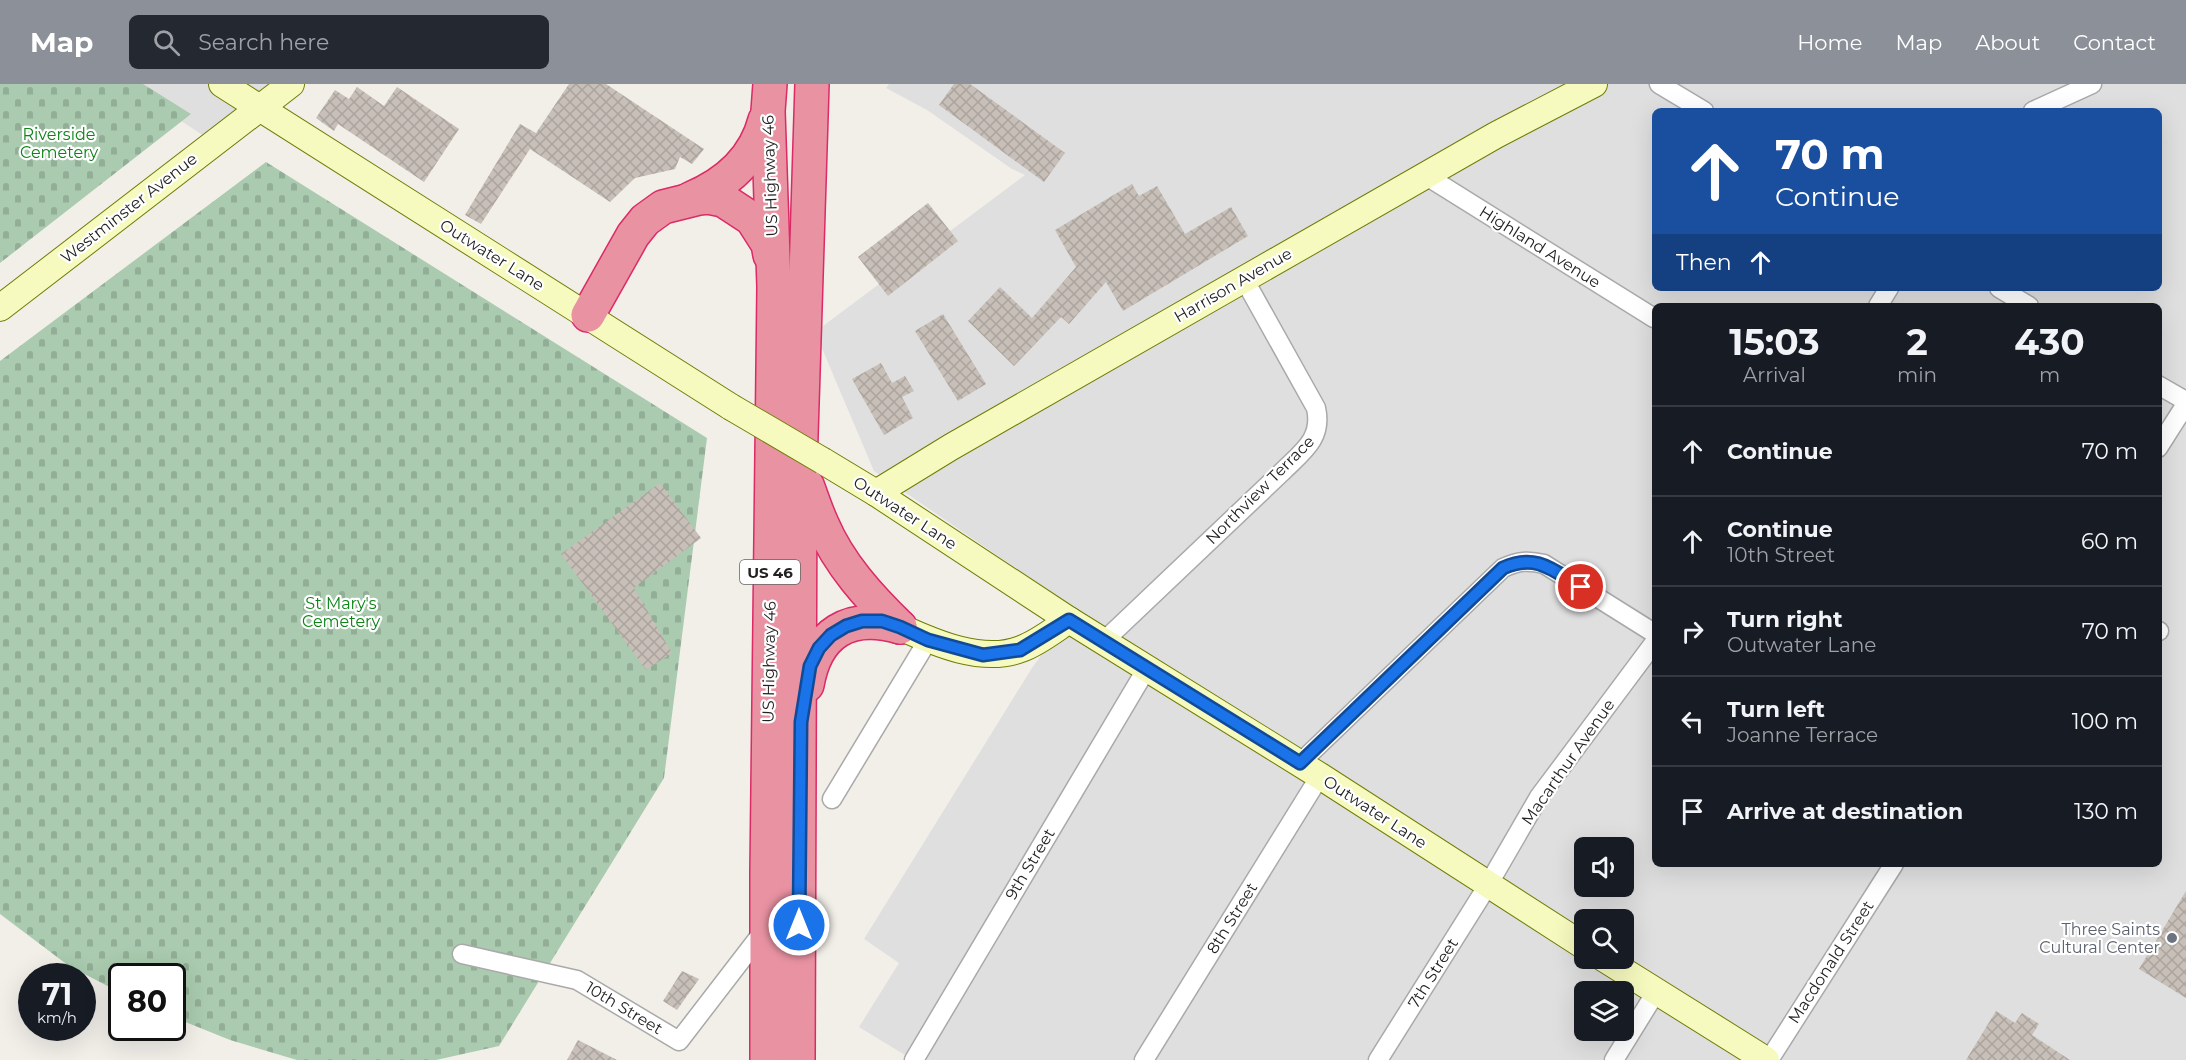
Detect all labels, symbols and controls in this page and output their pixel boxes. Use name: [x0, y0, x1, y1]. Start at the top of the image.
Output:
search box: [129, 15, 549, 69]
text: Map: [30, 25, 93, 59]
icon: search: [150, 26, 183, 59]
text: Search here: [198, 29, 329, 56]
text: Home: [1797, 30, 1862, 55]
text: Map: [1895, 30, 1942, 55]
text: About: [1975, 30, 2040, 55]
text: Contact: [2073, 30, 2156, 55]
street label: US Highway 46: [758, 115, 782, 237]
park label: Riverside Cemetery: [20, 125, 98, 162]
text: 70 m: [1775, 128, 1885, 180]
icon: ahead: [1676, 132, 1754, 210]
street label: Westminster Avenue: [57, 149, 201, 267]
text: Continue: [1775, 180, 1900, 213]
street label: Highland Avenue: [1476, 202, 1604, 292]
street label: Outwater Lane: [436, 215, 548, 295]
street label: Harrison Avenue: [1171, 244, 1295, 326]
icon: ahead: [1744, 246, 1777, 279]
text: Then: [1676, 249, 1732, 276]
text: 15:03: [1729, 320, 1820, 364]
text: 2: [1906, 320, 1928, 364]
text: 430: [2014, 320, 2085, 364]
text: Arrival: [1743, 363, 1806, 387]
text: min: [1897, 363, 1937, 387]
text: m: [2039, 363, 2060, 387]
street label: Northview Terrace: [1202, 432, 1318, 548]
icon: ahead: [1676, 435, 1709, 468]
text: Continue: [1727, 438, 1833, 465]
text: 70 m: [2082, 438, 2138, 465]
street label: Outwater Lane: [850, 472, 960, 554]
text: Continue: [1727, 516, 1833, 543]
icon: ahead: [1676, 525, 1709, 558]
text: 60 m: [2081, 528, 2138, 555]
text: 10th Street: [1727, 543, 1835, 567]
road number: US 46: [740, 560, 800, 584]
pin: [1555, 561, 1606, 612]
icon: arrive: [1564, 570, 1597, 603]
park label: St Mary's Cemetery: [302, 594, 380, 631]
street label: US Highway 46: [758, 601, 780, 723]
text: Turn right: [1727, 606, 1842, 633]
icon: right: [1676, 615, 1709, 648]
text: 70 m: [2082, 618, 2138, 645]
text: Outwater Lane: [1727, 633, 1876, 657]
street label: Macarthur Avenue: [1518, 696, 1618, 828]
text: Turn left: [1727, 696, 1825, 723]
icon: left: [1676, 705, 1709, 738]
text: 100 m: [2072, 708, 2138, 735]
text: Joanne Terrace: [1727, 723, 1878, 747]
street label: Outwater Lane: [1320, 771, 1430, 853]
icon: arrive: [1676, 795, 1709, 828]
text: Arrive at destination: [1727, 798, 1963, 825]
text: 130 m: [2074, 798, 2138, 825]
street label: 9th Street: [1001, 824, 1059, 903]
map controls: [1574, 837, 1634, 1041]
button: sound: [1574, 837, 1634, 897]
street label: 8th Street: [1203, 879, 1262, 957]
position arrow: [767, 893, 831, 957]
street label: Macdonald Street: [1784, 897, 1878, 1027]
button: search: [1574, 909, 1634, 969]
place label: Three Saints Cultural Center: [2039, 920, 2160, 957]
marker: Three Saints Cultural Center: [2165, 931, 2179, 945]
street label: 7th Street: [1404, 934, 1462, 1012]
speed limit sign: 80: [108, 963, 186, 1041]
text: 71: [42, 976, 72, 1013]
street label: 10th Street: [582, 978, 666, 1039]
button: layers: [1574, 981, 1634, 1041]
text: km/h: [37, 1008, 77, 1027]

